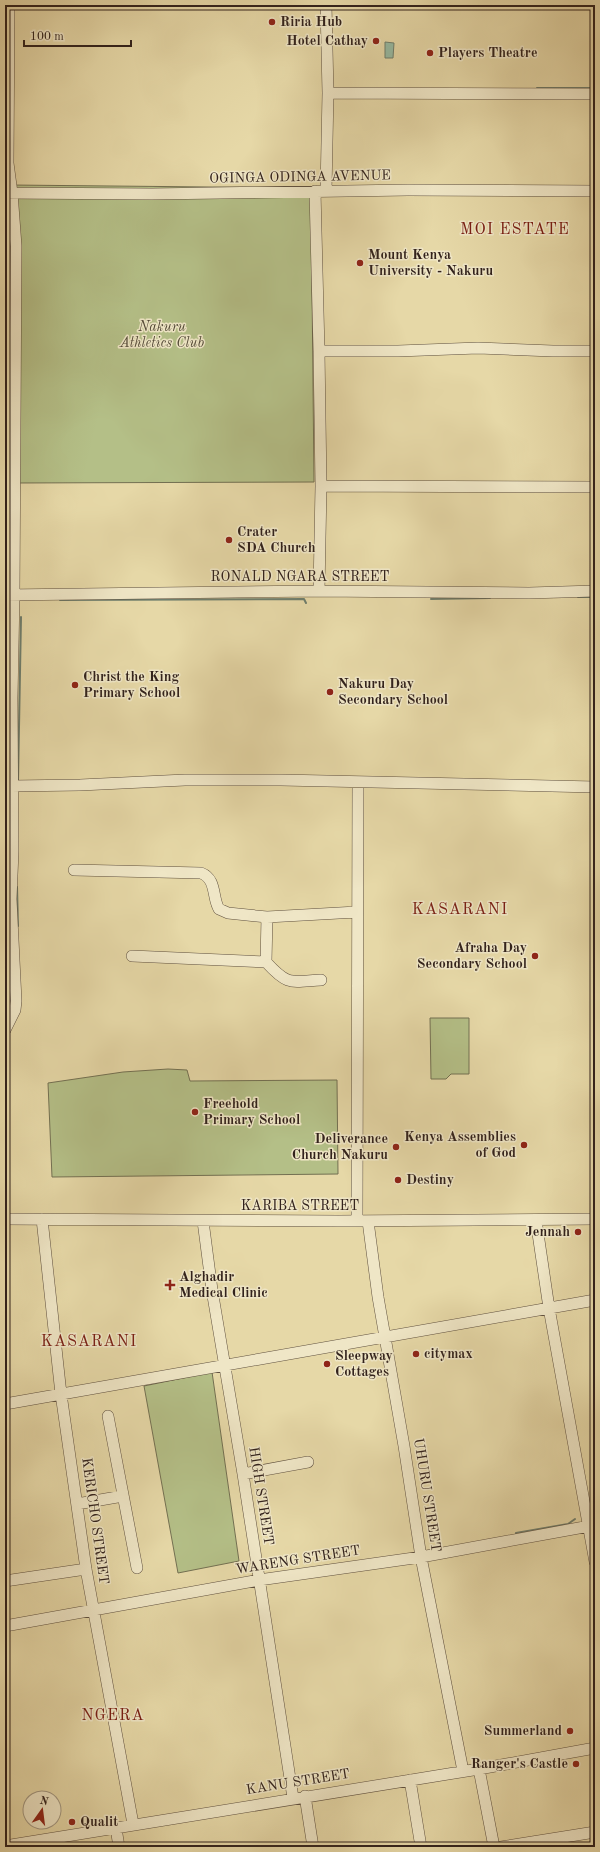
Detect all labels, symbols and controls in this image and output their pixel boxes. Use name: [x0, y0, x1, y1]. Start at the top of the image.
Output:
place label: Riria Hub: [280, 15, 342, 29]
marker: Riria Hub: [267, 17, 277, 27]
scale bar: [24, 22, 131, 48]
text: 100 m: [30, 31, 64, 43]
place label: Hotel Cathay: [286, 34, 368, 48]
marker: Hotel Cathay: [371, 36, 381, 46]
place label: Players Theatre: [438, 46, 538, 60]
marker: Players Theatre: [425, 48, 435, 58]
street label: OGINGA ODINGA AVENUE: [209, 168, 391, 186]
district label: MOI ESTATE: [460, 222, 570, 238]
place label: Mount Kenya University - Nakuru: [368, 248, 493, 278]
marker: Mount Kenya University - Nakuru: [355, 258, 365, 268]
park label: Nakuru Athletics Club: [119, 320, 205, 350]
place label: Crater SDA Church: [237, 525, 316, 555]
marker: Crater SDA Church: [224, 535, 234, 545]
street label: RONALD NGARA STREET: [211, 570, 389, 584]
place label: Christ the King Primary School: [83, 670, 180, 700]
place label: Nakuru Day Secondary School: [338, 677, 448, 707]
marker: Christ the King Primary School: [70, 680, 80, 690]
marker: Nakuru Day Secondary School: [325, 687, 335, 697]
district label: KASARANI: [412, 902, 508, 918]
place label: Afraha Day Secondary School: [417, 941, 527, 971]
marker: Afraha Day Secondary School: [530, 951, 540, 961]
place label: Freehold Primary School: [203, 1097, 300, 1127]
marker: Freehold Primary School: [190, 1107, 200, 1117]
place label: Kenya Assemblies of God: [404, 1130, 516, 1160]
place label: Deliverance Church Nakuru: [292, 1132, 388, 1162]
marker: Kenya Assemblies of God: [519, 1140, 529, 1150]
marker: Deliverance Church Nakuru: [391, 1142, 401, 1152]
place label: Destiny: [406, 1173, 454, 1187]
marker: Destiny: [393, 1175, 403, 1185]
street label: KARIBA STREET: [241, 1199, 359, 1213]
place label: Jennah: [525, 1225, 570, 1239]
marker: Jennah: [573, 1227, 583, 1237]
place label: Alghadir Medical Clinic: [179, 1270, 268, 1300]
marker: Alghadir Medical Clinic: [164, 1279, 176, 1291]
district label: KASARANI: [41, 1334, 137, 1350]
place label: citymax: [424, 1347, 473, 1361]
place label: Sleepway Cottages: [335, 1349, 393, 1379]
marker: citymax: [411, 1349, 421, 1359]
marker: Sleepway Cottages: [322, 1359, 332, 1369]
street label: UHURU STREET: [411, 1437, 443, 1553]
street label: HIGH STREET: [246, 1446, 276, 1546]
street label: KERICHO STREET: [79, 1457, 111, 1585]
street label: WARENG STREET: [235, 1543, 361, 1577]
district label: NGERA: [81, 1708, 145, 1724]
place label: Summerland: [484, 1724, 562, 1738]
marker: Summerland: [565, 1726, 575, 1736]
place label: Ranger's Castle: [471, 1757, 568, 1771]
marker: Ranger's Castle: [571, 1759, 581, 1769]
street label: KANU STREET: [245, 1767, 351, 1797]
north arrow: [22, 1790, 62, 1830]
text: N: [39, 1795, 50, 1808]
place label: Qualit: [80, 1815, 118, 1829]
marker: Qualit: [67, 1817, 77, 1827]

